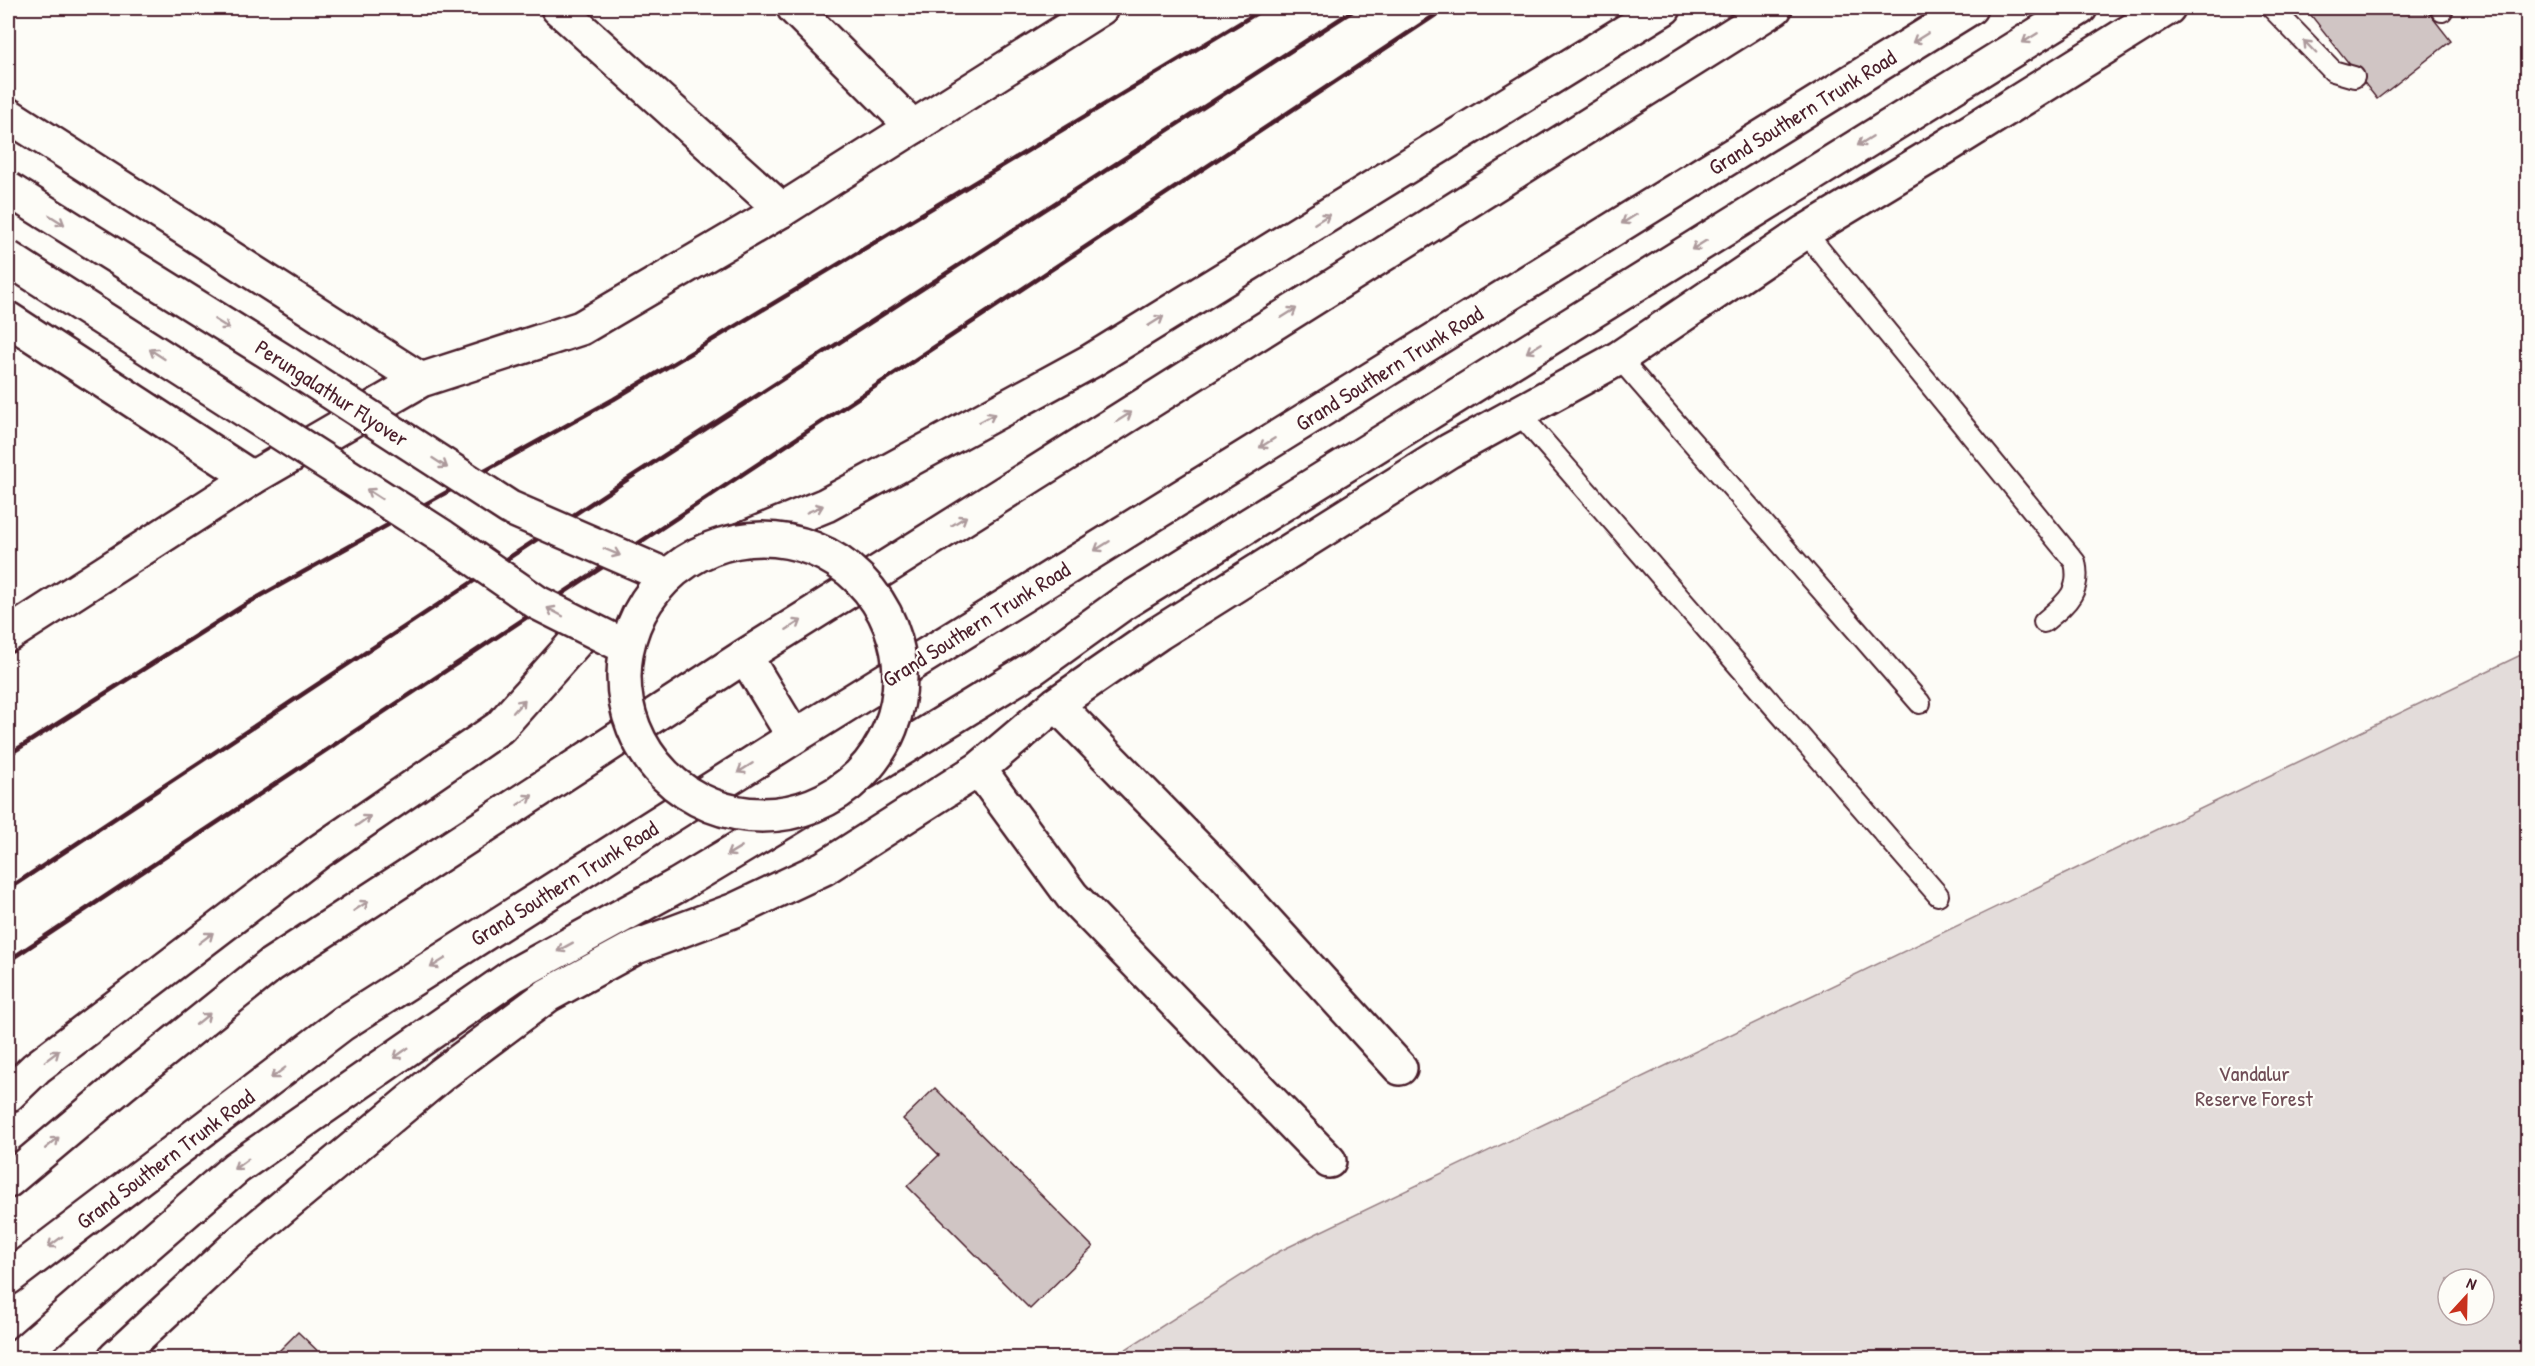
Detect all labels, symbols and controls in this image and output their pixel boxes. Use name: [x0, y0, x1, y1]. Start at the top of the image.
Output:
one-way arrow: [1912, 33, 1929, 45]
one-way arrow: [2022, 33, 2039, 45]
one-way arrow: [2303, 40, 2317, 55]
street label: Grand Southern Trunk Road: [1703, 42, 1902, 182]
one-way arrow: [1857, 136, 1874, 148]
one-way arrow: [1313, 212, 1330, 224]
one-way arrow: [1621, 213, 1638, 225]
one-way arrow: [48, 215, 65, 227]
one-way arrow: [1691, 239, 1708, 251]
street label: Grand Southern Trunk Road: [1290, 298, 1489, 438]
one-way arrow: [1280, 307, 1297, 319]
one-way arrow: [1147, 315, 1164, 327]
one-way arrow: [214, 317, 231, 330]
street label: Perungalathur Flyover: [250, 332, 415, 454]
one-way arrow: [1526, 342, 1543, 354]
one-way arrow: [149, 348, 166, 360]
one-way arrow: [1115, 411, 1132, 423]
one-way arrow: [978, 412, 995, 424]
one-way arrow: [1259, 438, 1276, 450]
one-way arrow: [431, 457, 448, 469]
one-way arrow: [366, 487, 383, 500]
one-way arrow: [805, 503, 823, 514]
one-way arrow: [950, 515, 967, 527]
one-way arrow: [1094, 541, 1111, 553]
one-way arrow: [603, 547, 621, 558]
street label: Grand Southern Trunk Road: [877, 554, 1076, 694]
one-way arrow: [547, 606, 564, 618]
one-way arrow: [785, 619, 802, 631]
one-way arrow: [512, 698, 526, 713]
one-way arrow: [736, 762, 753, 775]
one-way arrow: [516, 794, 533, 806]
street label: Grand Southern Trunk Road: [465, 813, 664, 953]
one-way arrow: [354, 815, 370, 827]
one-way arrow: [726, 846, 743, 858]
one-way arrow: [353, 900, 369, 912]
one-way arrow: [198, 931, 214, 944]
one-way arrow: [557, 941, 574, 953]
one-way arrow: [430, 958, 447, 970]
one-way arrow: [195, 1013, 211, 1026]
one-way arrow: [394, 1047, 410, 1059]
one-way arrow: [43, 1050, 59, 1063]
park label: Vandalur Reserve Forest: [2195, 1058, 2313, 1113]
one-way arrow: [270, 1067, 286, 1080]
street label: Grand Southern Trunk Road: [70, 1082, 261, 1236]
one-way arrow: [44, 1136, 59, 1150]
one-way arrow: [234, 1158, 250, 1171]
one-way arrow: [48, 1236, 64, 1248]
north arrow: [2436, 1267, 2496, 1327]
text: N: [2464, 1271, 2480, 1295]

